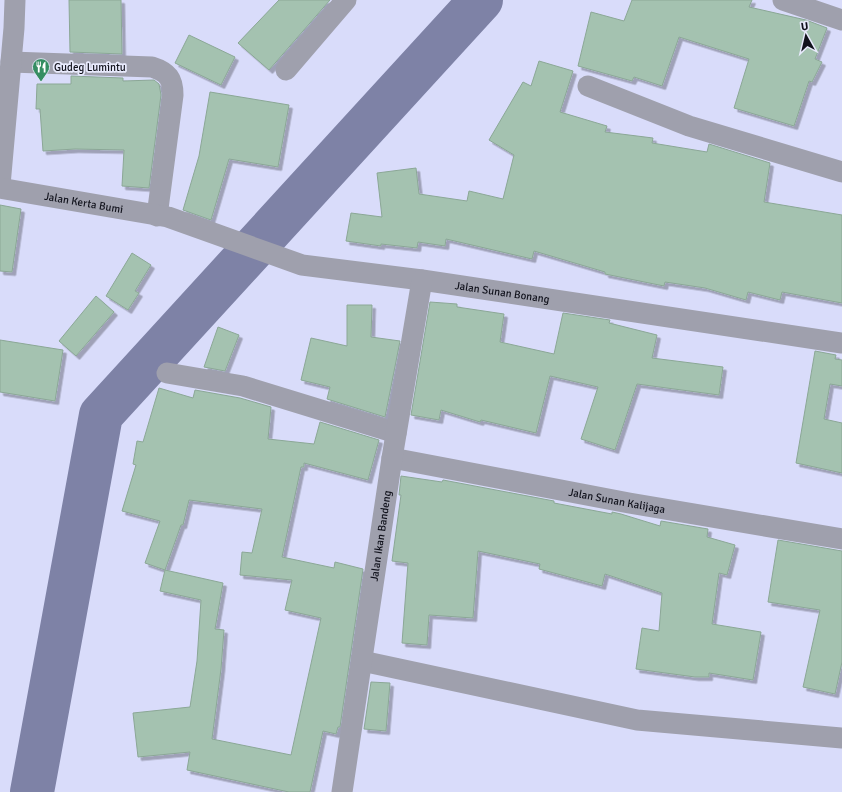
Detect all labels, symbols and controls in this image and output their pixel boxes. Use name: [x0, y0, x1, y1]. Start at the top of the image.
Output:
north arrow: [786, 16, 826, 56]
text: U: [800, 20, 809, 34]
restaurant icon: Gudeg Lumintu: [31, 57, 51, 82]
place label: Gudeg Lumintu: [54, 61, 126, 74]
street label: Jalan Kerta Bumi: [43, 190, 124, 216]
street label: Jalan Sunan Bonang: [454, 279, 551, 306]
street label: Jalan Sunan Kalijaga: [568, 486, 667, 516]
street label: Jalan Ikan Bandeng: [368, 489, 394, 582]

